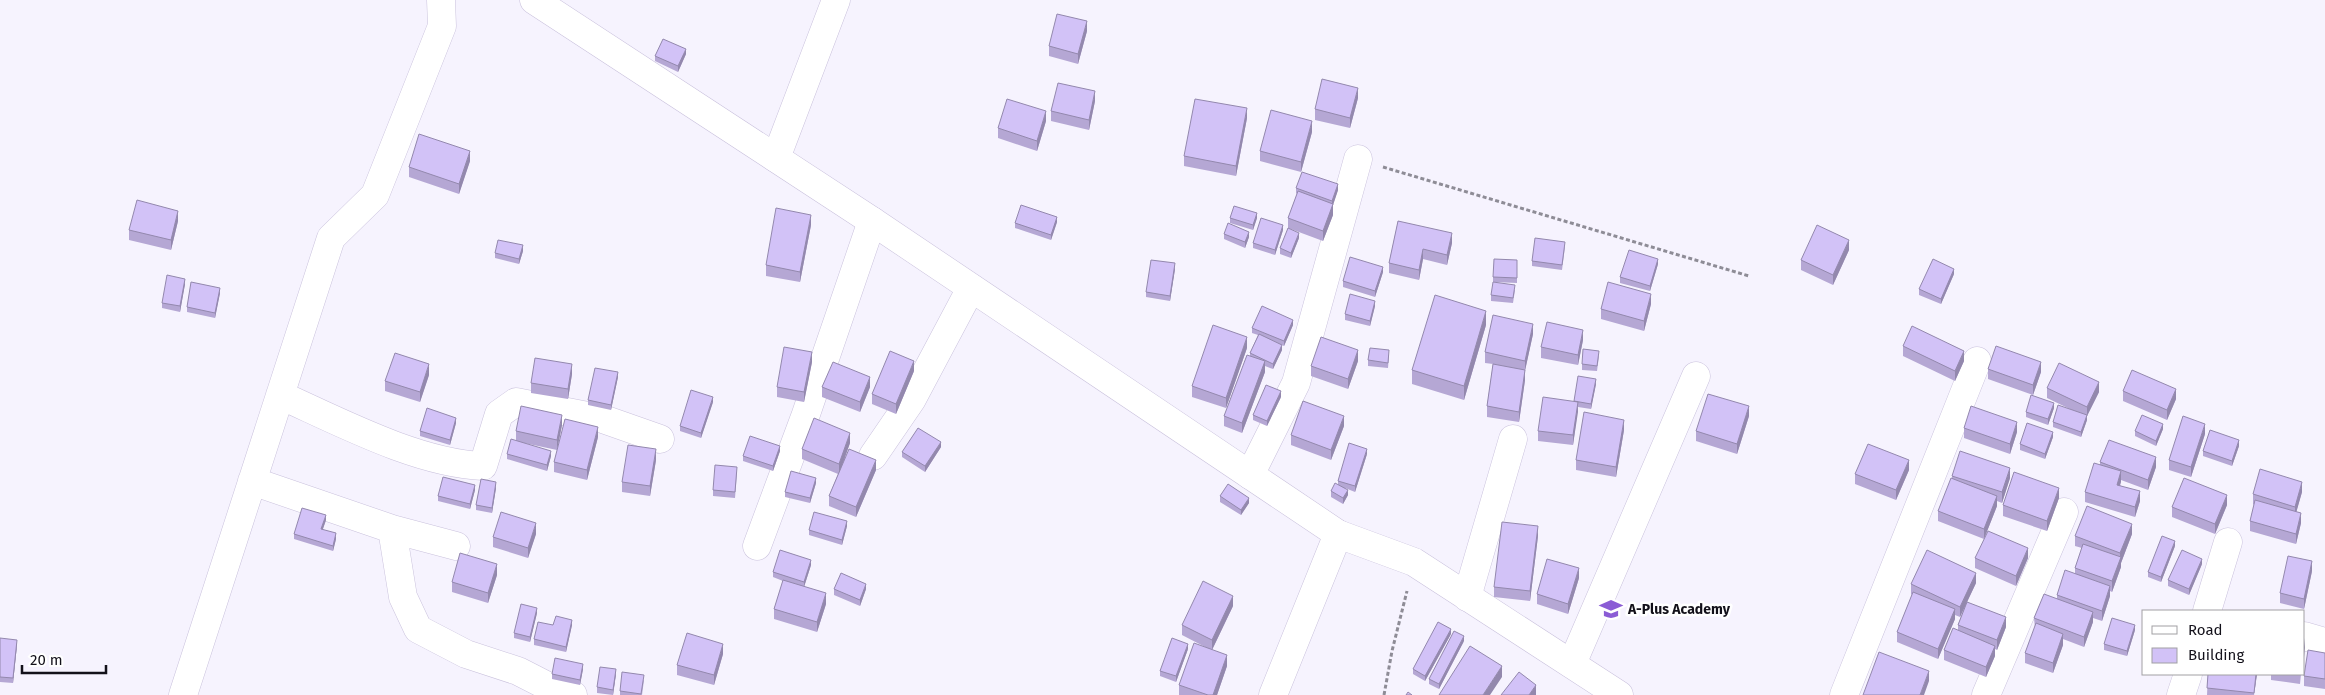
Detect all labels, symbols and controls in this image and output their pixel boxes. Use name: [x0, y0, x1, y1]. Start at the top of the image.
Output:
school or university icon: A-Plus Academy: [1598, 596, 1624, 622]
place label: A-Plus Academy: [1627, 601, 1731, 618]
legend: [2142, 610, 2305, 675]
text: Road: [2188, 621, 2223, 639]
scale bar: [22, 642, 106, 674]
text: Building: [2188, 646, 2244, 664]
text: 20 m: [30, 651, 63, 669]

